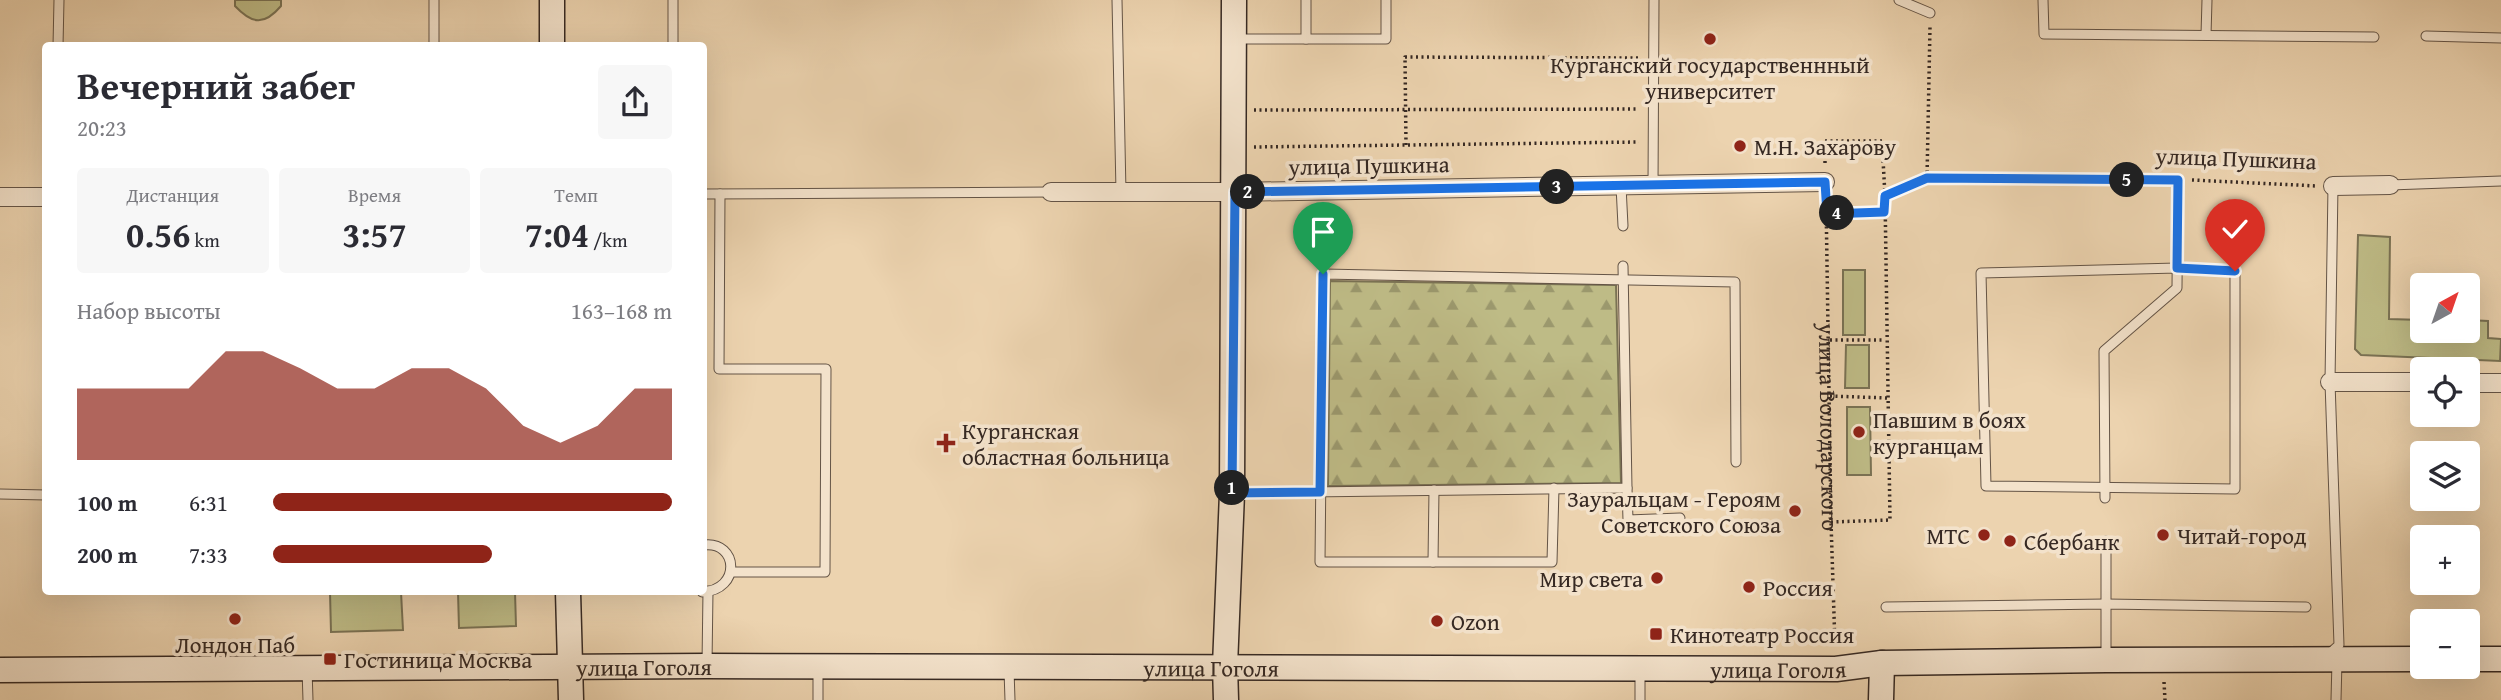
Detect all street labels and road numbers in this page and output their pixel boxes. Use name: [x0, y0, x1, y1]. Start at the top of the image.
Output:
street label: улица Пушкина: [2154, 139, 2317, 177]
street label: улица Пушкина: [1287, 147, 1450, 183]
street label: улица Володарского: [1811, 322, 1848, 531]
street label: улица Гоголя: [575, 649, 712, 683]
street label: улица Гоголя: [1142, 651, 1279, 684]
street label: улица Гоголя: [1709, 651, 1848, 686]

